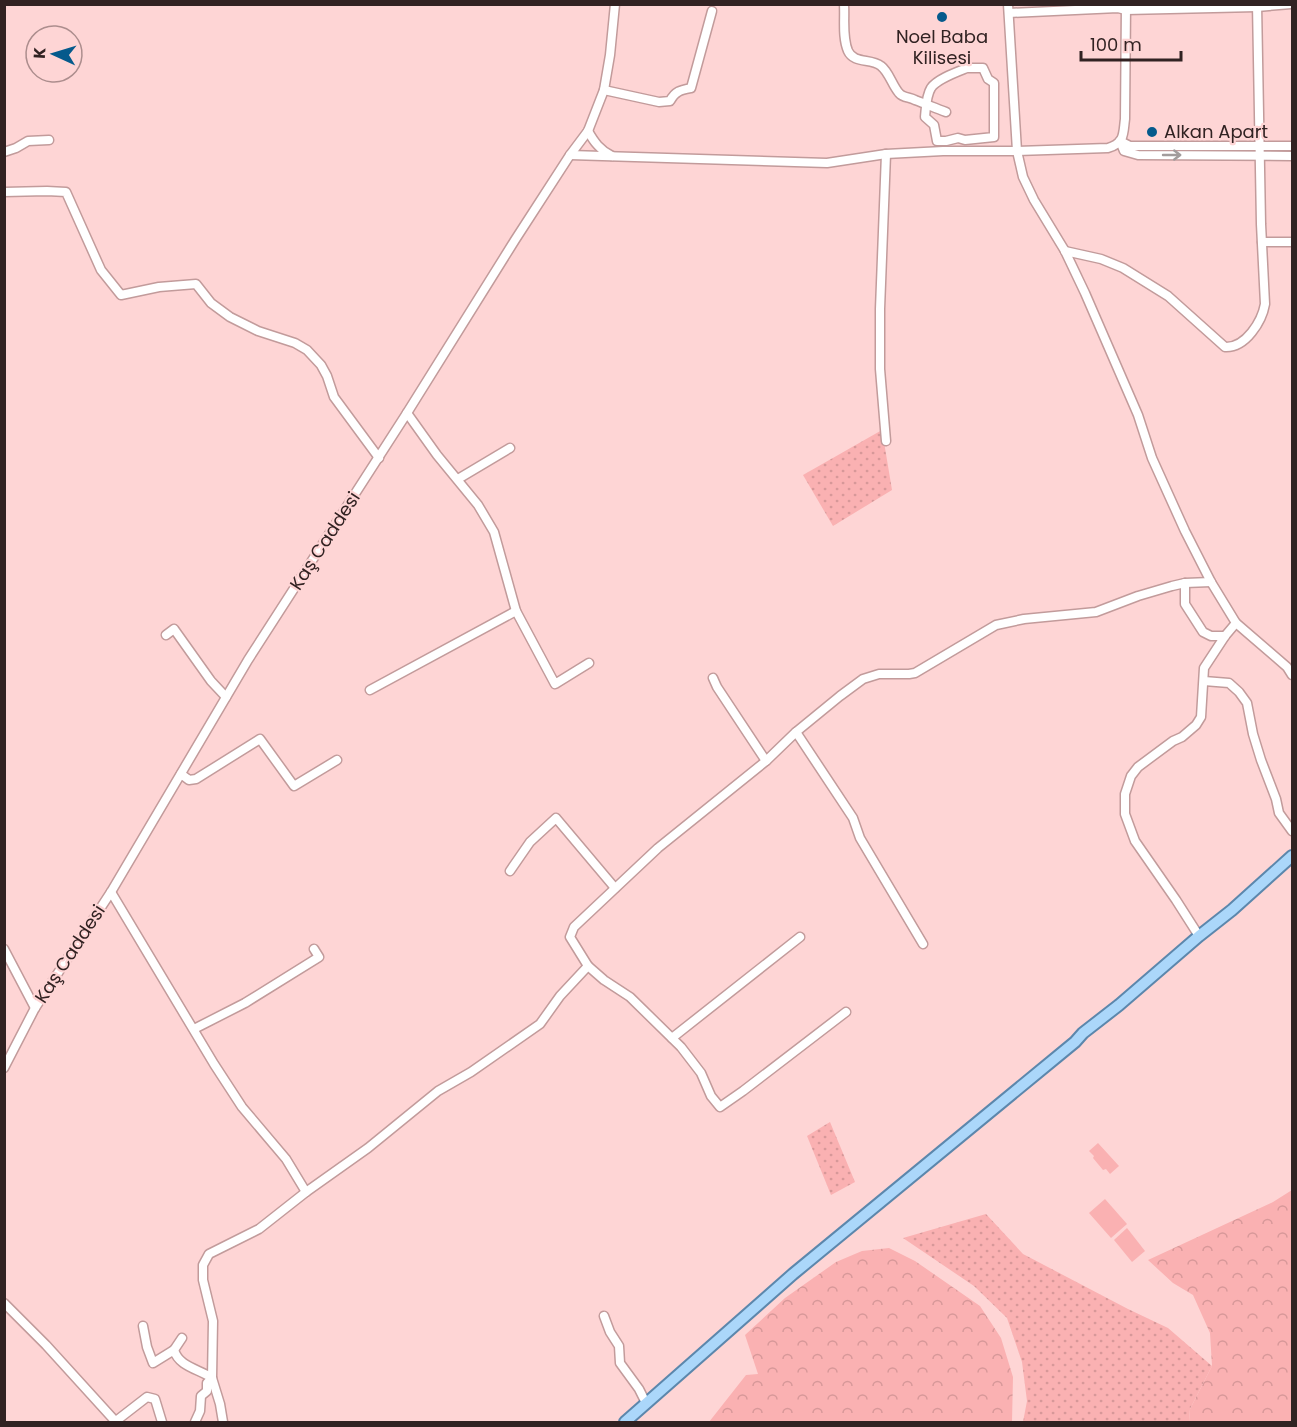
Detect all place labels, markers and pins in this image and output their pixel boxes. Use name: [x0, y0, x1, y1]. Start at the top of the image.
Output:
marker: Noel Baba Kilisesi: [935, 10, 949, 24]
place label: Noel Baba Kilisesi: [896, 24, 988, 70]
place label: Alkan Apart: [1164, 119, 1268, 144]
marker: Alkan Apart: [1145, 125, 1159, 139]

